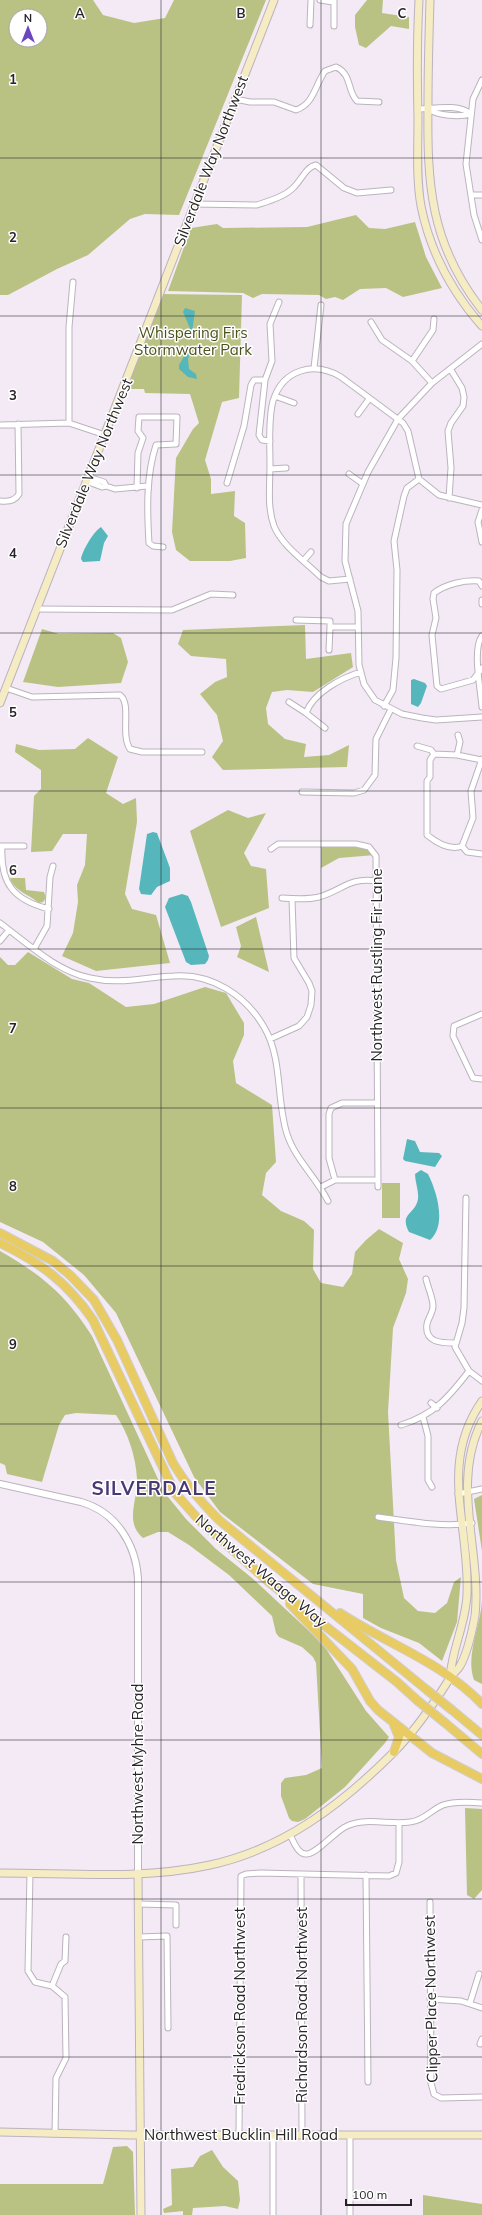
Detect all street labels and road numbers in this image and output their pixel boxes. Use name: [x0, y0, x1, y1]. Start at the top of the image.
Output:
street label: Silverdale Way Northwest: [169, 73, 252, 249]
street label: Silverdale Way Northwest: [51, 375, 136, 550]
street label: Northwest Rustling Fir Lane: [367, 868, 386, 1062]
street label: Northwest Waaga Way: [192, 1510, 331, 1631]
street label: Northwest Myhre Road: [128, 1683, 147, 1845]
street label: Fredrickson Road Northwest: [230, 1907, 249, 2105]
street label: Richardson Road Northwest: [292, 1907, 311, 2103]
street label: Clipper Place Northwest: [420, 1915, 441, 2083]
street label: Northwest Bucklin Hill Road: [144, 2125, 338, 2144]

